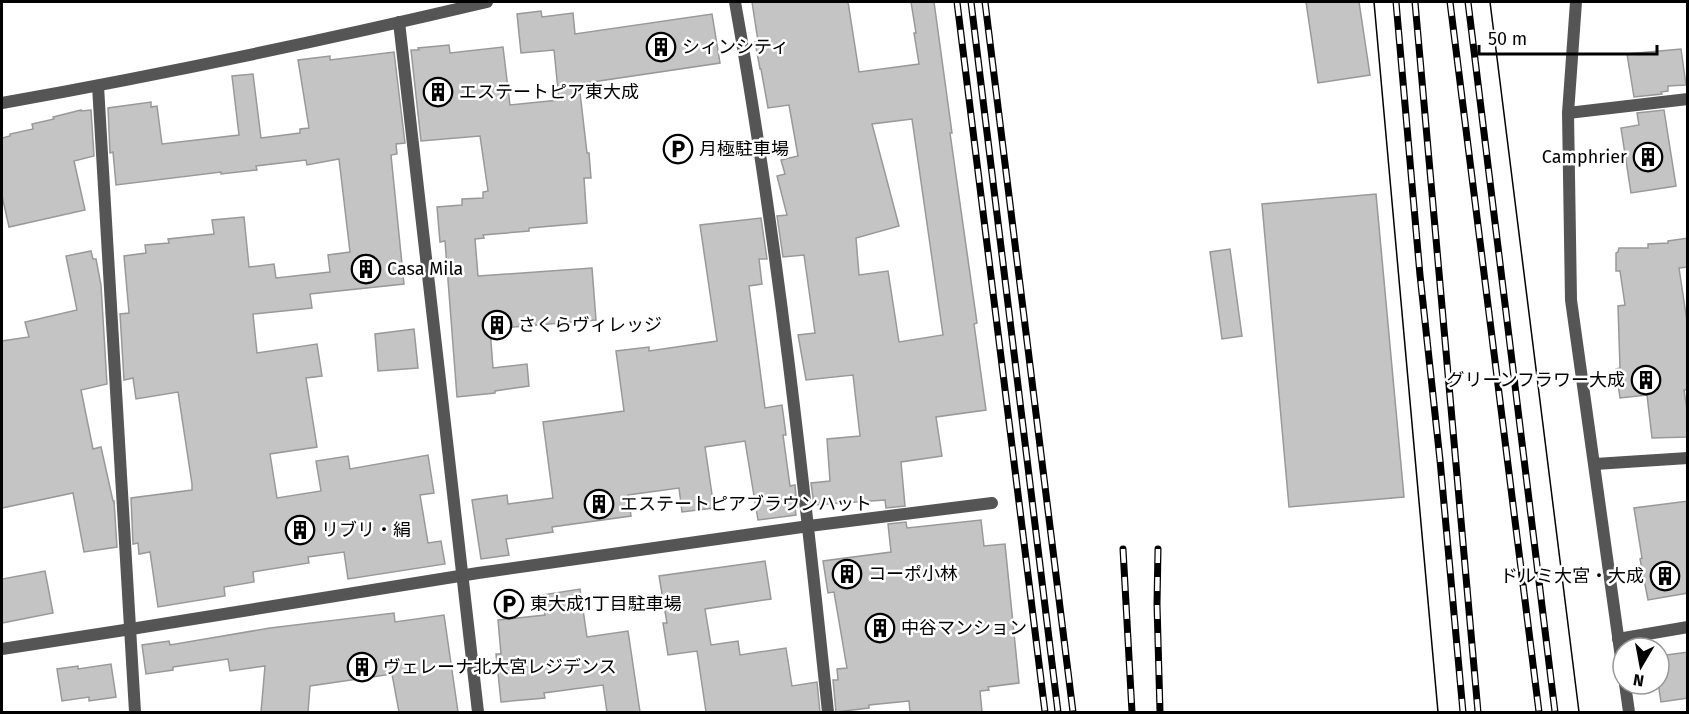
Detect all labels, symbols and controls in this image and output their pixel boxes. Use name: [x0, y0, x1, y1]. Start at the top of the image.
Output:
scale bar: [1479, 18, 1658, 56]
text: 50 m: [1488, 28, 1527, 50]
building icon: シィンシティ: [645, 31, 677, 63]
place label: シィンシティ: [682, 36, 789, 58]
building icon: エステートピア東大成: [422, 76, 454, 108]
place label: エステートピア東大成: [459, 81, 639, 103]
parking icon: 月極駐車場: [662, 133, 694, 165]
place label: 月極駐車場: [699, 138, 789, 160]
building icon: Camphrier: [1632, 141, 1664, 173]
place label: Camphrier: [1542, 146, 1627, 168]
building icon: Casa Mila: [350, 253, 382, 285]
place label: Casa Mila: [387, 258, 463, 280]
building icon: さくらヴィレッジ: [481, 309, 513, 341]
place label: さくらヴィレッジ: [518, 314, 662, 336]
building icon: グリーンフラワー大成: [1630, 364, 1662, 396]
place label: グリーンフラワー大成: [1446, 369, 1625, 391]
building icon: エステートピアブラウンハット: [583, 488, 615, 520]
place label: エステートピアブラウンハット: [620, 493, 872, 515]
building icon: リブリ・絹: [284, 514, 316, 546]
place label: リブリ・絹: [321, 519, 411, 541]
building icon: コーポ小林: [831, 558, 863, 590]
building icon: ドルミ大宮・大成: [1649, 560, 1681, 592]
place label: コーポ小林: [868, 563, 958, 585]
place label: ドルミ大宮・大成: [1500, 565, 1644, 587]
parking icon: 東大成1丁目駐車場: [493, 588, 525, 620]
place label: 東大成1丁目駐車場: [530, 593, 682, 615]
building icon: 中谷マンション: [864, 612, 896, 644]
place label: 中谷マンション: [901, 617, 1027, 639]
north arrow: [1611, 636, 1671, 696]
building icon: ヴェレーナ北大宮レジデンス: [346, 651, 378, 683]
place label: ヴェレーナ北大宮レジデンス: [383, 656, 617, 678]
text: N: [1632, 670, 1645, 691]

